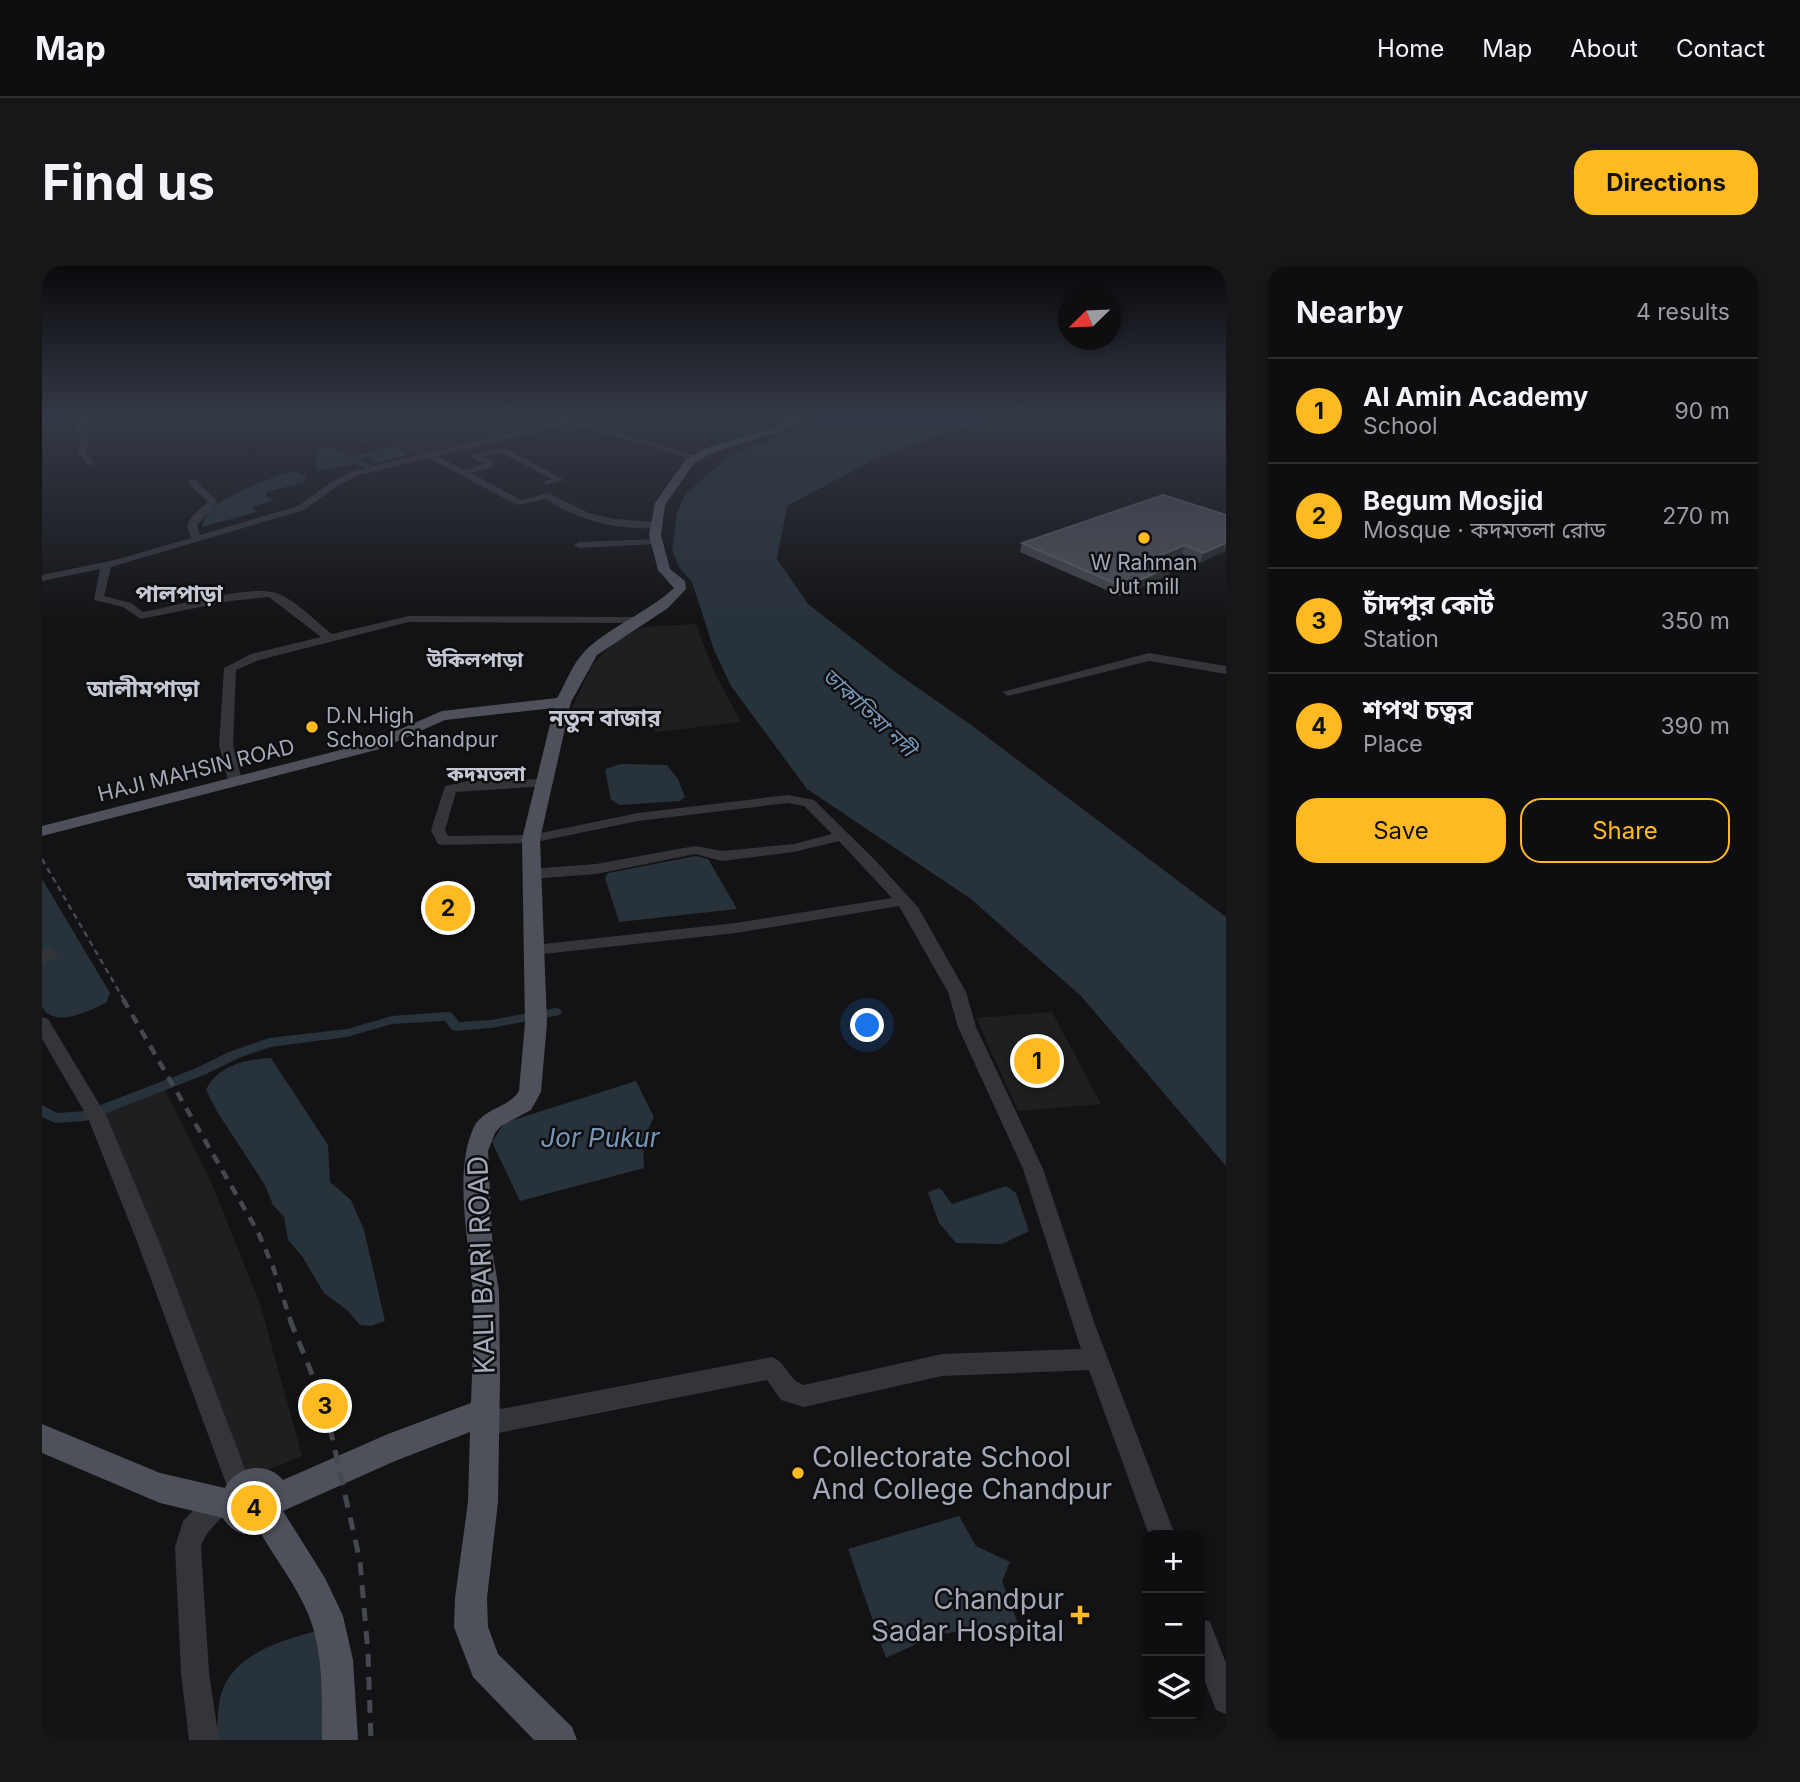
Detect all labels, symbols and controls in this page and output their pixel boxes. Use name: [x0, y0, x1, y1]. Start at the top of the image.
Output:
text: Map: [35, 28, 106, 68]
text: Home: [1377, 34, 1444, 63]
text: Map: [1482, 34, 1532, 63]
text: About: [1570, 34, 1638, 63]
text: Contact: [1676, 34, 1765, 63]
button: Directions: [1574, 150, 1758, 215]
text: Find us: [42, 153, 215, 212]
north arrow: [1058, 287, 1121, 350]
text: Nearby: [1296, 294, 1404, 330]
text: 4 results: [1636, 298, 1730, 326]
text: Al Amin Academy: [1363, 381, 1588, 412]
text: 1: [1314, 397, 1324, 425]
text: 90 m: [1675, 397, 1730, 425]
text: School: [1363, 412, 1438, 440]
text: Begum Mosjid: [1363, 485, 1543, 516]
text: 2: [1312, 502, 1326, 530]
text: 270 m: [1662, 502, 1730, 530]
text: Mosque · কদমতলা রোড: [1363, 516, 1606, 544]
marker: W Rahman Jut mill: [1136, 530, 1152, 546]
place label: W Rahman Jut mill: [1091, 550, 1197, 599]
district label: পালপাড়া: [135, 580, 223, 608]
text: চাঁদপুর কোর্ট: [1363, 589, 1494, 620]
text: 3: [1312, 607, 1326, 635]
text: 350 m: [1661, 607, 1730, 635]
text: Station: [1363, 625, 1439, 653]
district label: উকিলপাড়া: [426, 647, 524, 672]
water label: ডাকাতিয়া নদী: [817, 663, 924, 764]
district label: আলীমপাড়া: [86, 675, 200, 703]
text: শপথ চত্বর: [1363, 694, 1473, 725]
place label: D.N.High School Chandpur: [326, 703, 498, 752]
district label: নতুন বাজার: [548, 704, 662, 733]
text: 4: [1311, 712, 1327, 740]
text: 390 m: [1660, 712, 1730, 740]
marker: D.N.High School Chandpur: [304, 719, 320, 735]
text: Place: [1363, 730, 1423, 758]
street label: HAJI MAHSIN ROAD: [95, 733, 297, 807]
district label: কদমতলা: [446, 761, 526, 786]
button: Save: [1296, 798, 1506, 863]
button: Share: [1520, 798, 1730, 863]
district label: আদালতপাড়া: [186, 865, 332, 896]
pin: 2: [425, 882, 471, 934]
your location: [850, 1008, 884, 1042]
pin: 1: [1014, 1035, 1060, 1087]
water label: Jor Pukur: [540, 1122, 661, 1153]
street label: KALI BARI ROAD: [460, 1155, 502, 1375]
pin: 3: [302, 1380, 348, 1432]
place label: Collectorate School And College Chandpur: [812, 1440, 1112, 1506]
marker: Collectorate School And College Chandpur: [790, 1465, 806, 1481]
pin: 4: [231, 1482, 277, 1534]
map controls: [1142, 1530, 1205, 1719]
button: +: [1142, 1530, 1205, 1593]
place label: Chandpur Sadar Hospital: [871, 1582, 1064, 1648]
button: −: [1142, 1593, 1205, 1656]
marker: Chandpur Sadar Hospital: [1070, 1605, 1090, 1625]
button: layers: [1142, 1656, 1205, 1719]

